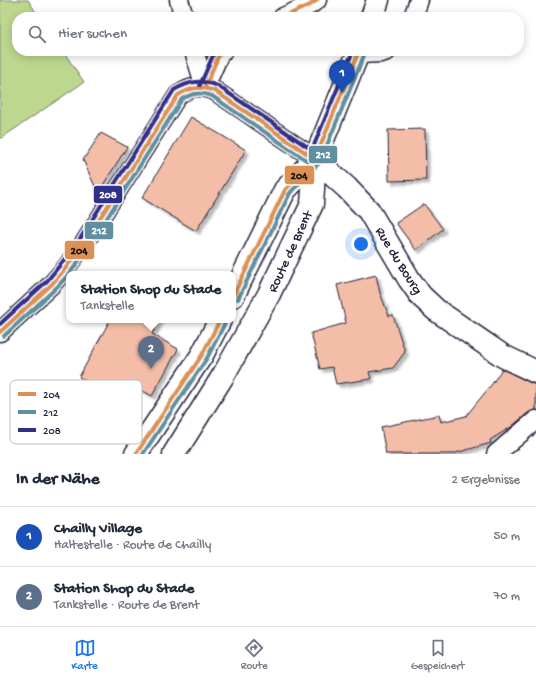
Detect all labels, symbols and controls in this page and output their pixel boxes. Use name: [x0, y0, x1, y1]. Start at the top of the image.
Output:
search box: [12, 12, 524, 56]
icon: search: [26, 23, 48, 45]
text: Hier suchen: [58, 25, 127, 43]
pin: 1: [329, 60, 355, 93]
line badge: 212: [308, 145, 338, 164]
text: 212: [315, 150, 331, 162]
line badge: 204: [284, 165, 315, 185]
text: 204: [291, 171, 308, 183]
line badge: 208: [93, 185, 123, 204]
text: 208: [99, 190, 117, 202]
street label: Route de Brent: [265, 207, 318, 295]
line badge: 212: [84, 221, 114, 240]
street label: Rue du Bourg: [370, 224, 425, 298]
text: 212: [91, 226, 107, 238]
your location: [351, 234, 371, 254]
line badge: 204: [64, 240, 95, 260]
text: 204: [71, 246, 88, 258]
popup: [66, 271, 236, 323]
text: Station Shop du Stade: [81, 281, 221, 299]
text: Tankstelle: [81, 299, 134, 314]
pin: 2: [138, 336, 164, 369]
legend: [10, 380, 142, 444]
text: 204: [43, 390, 61, 402]
text: 212: [43, 408, 59, 420]
text: 208: [43, 426, 61, 438]
text: In der Nähe: [16, 470, 99, 490]
text: 2 Ergebnisse: [452, 473, 520, 488]
text: Chailly Village: [54, 520, 142, 538]
text: 1: [26, 529, 32, 544]
text: 50 m: [493, 529, 520, 544]
text: Haltestelle · Route de Chailly: [54, 538, 211, 553]
text: Station Shop du Stade: [54, 580, 194, 598]
text: 2: [26, 589, 32, 604]
text: 70 m: [494, 589, 520, 604]
text: Tankstelle · Route de Brent: [54, 598, 199, 613]
tab: Karte: [72, 637, 98, 673]
tab: Route: [241, 637, 268, 673]
tab: Gespeichert: [411, 637, 464, 673]

